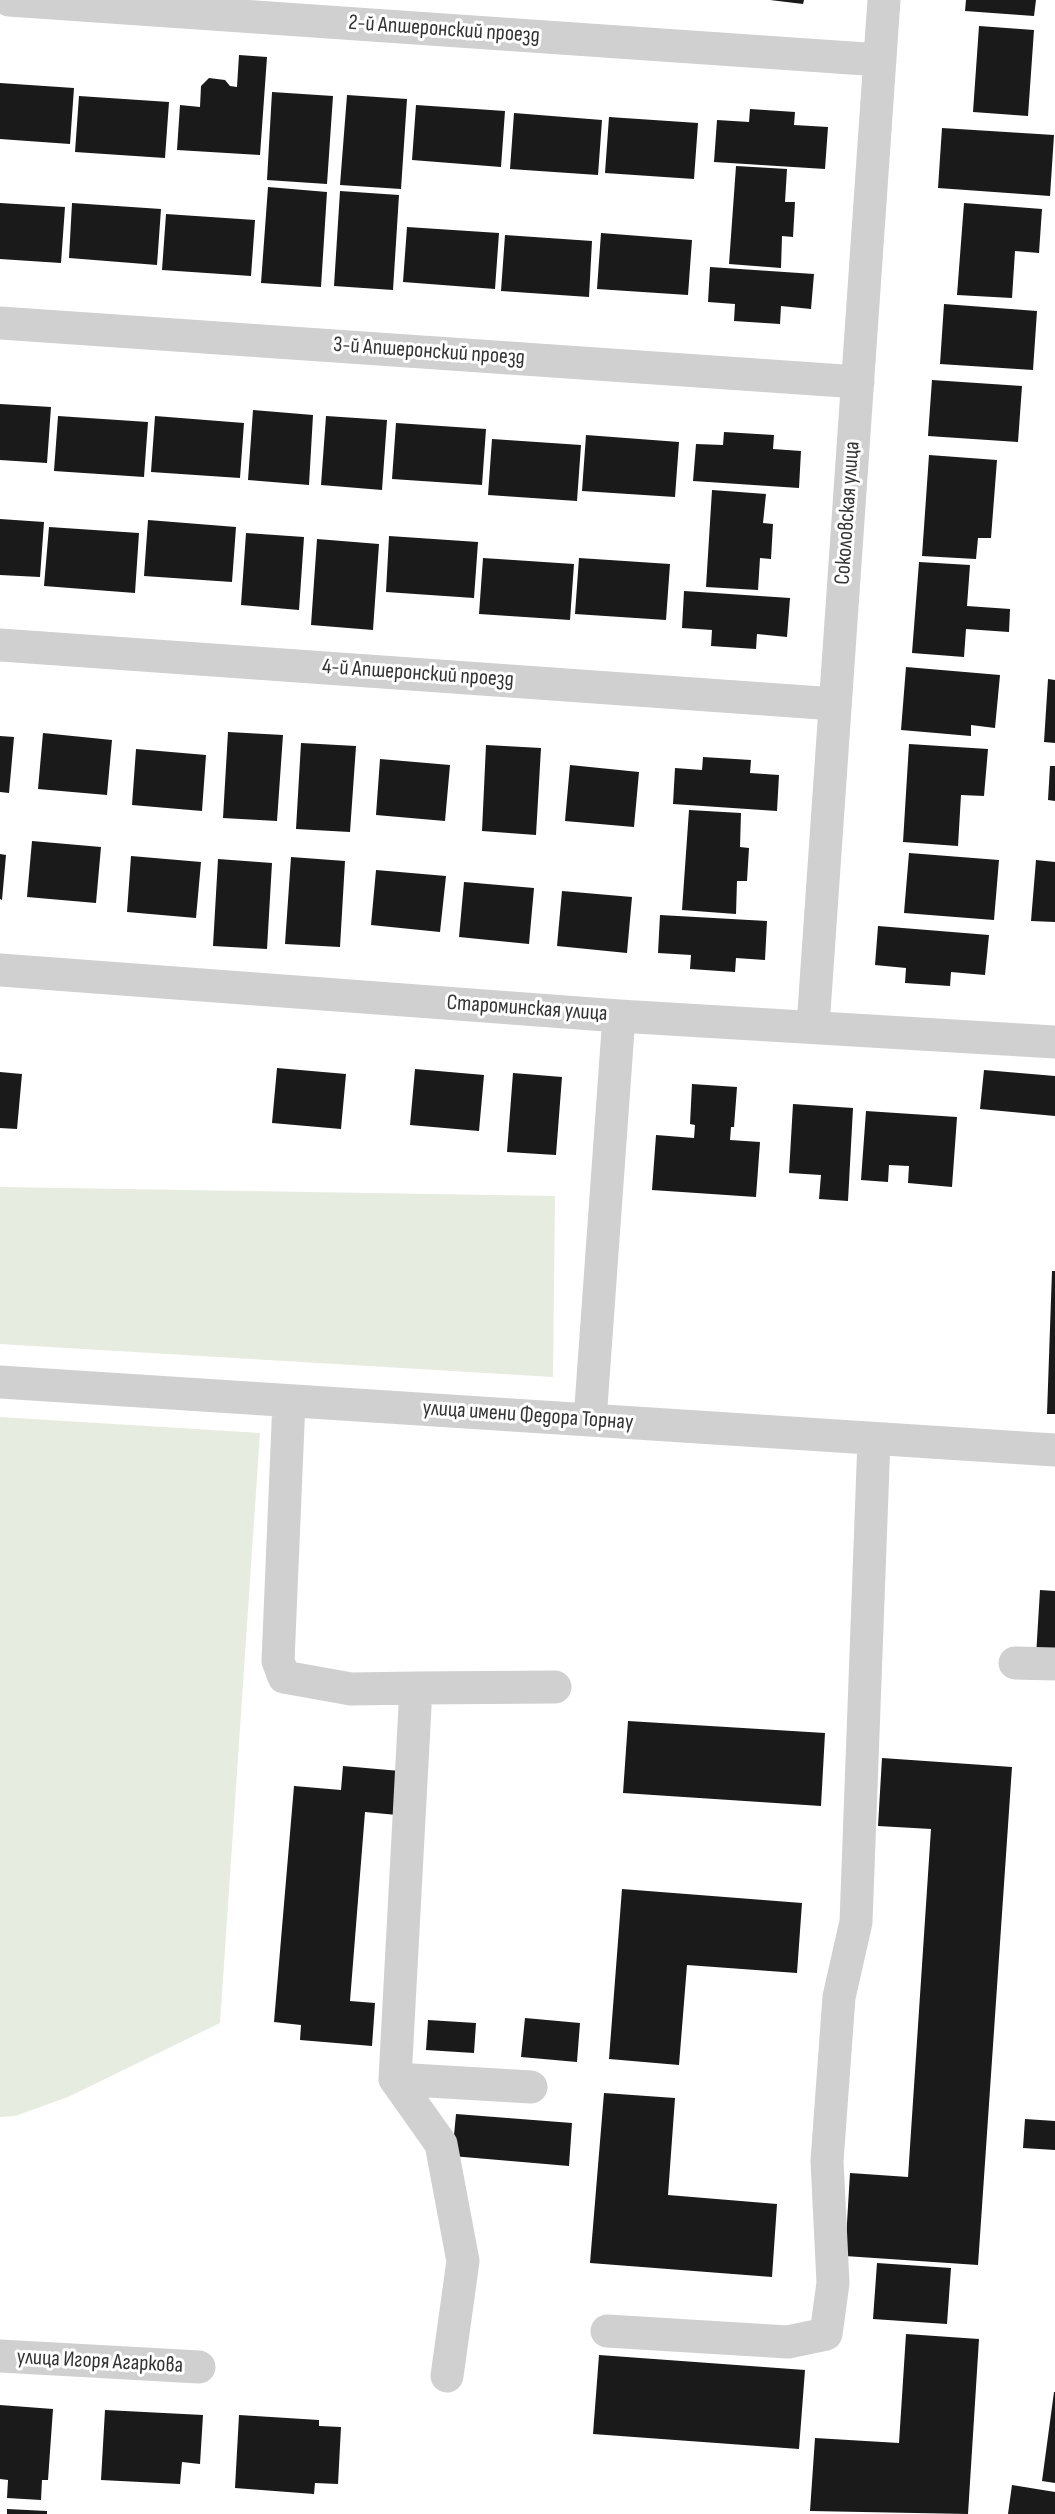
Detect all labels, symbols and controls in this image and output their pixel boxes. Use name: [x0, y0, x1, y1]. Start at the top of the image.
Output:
street label: 2-й Апшеронский проезд: [347, 10, 541, 50]
street label: 3-й Апшеронский проезд: [332, 332, 526, 372]
street label: Соколовская улица: [830, 441, 866, 585]
street label: 4-й Апшеронский проезд: [321, 654, 515, 694]
street label: Староминская улица: [446, 990, 608, 1028]
street label: улица имени Федора Торнау: [422, 1395, 634, 1437]
street label: улица Игоря Агаркова: [16, 2344, 184, 2380]

